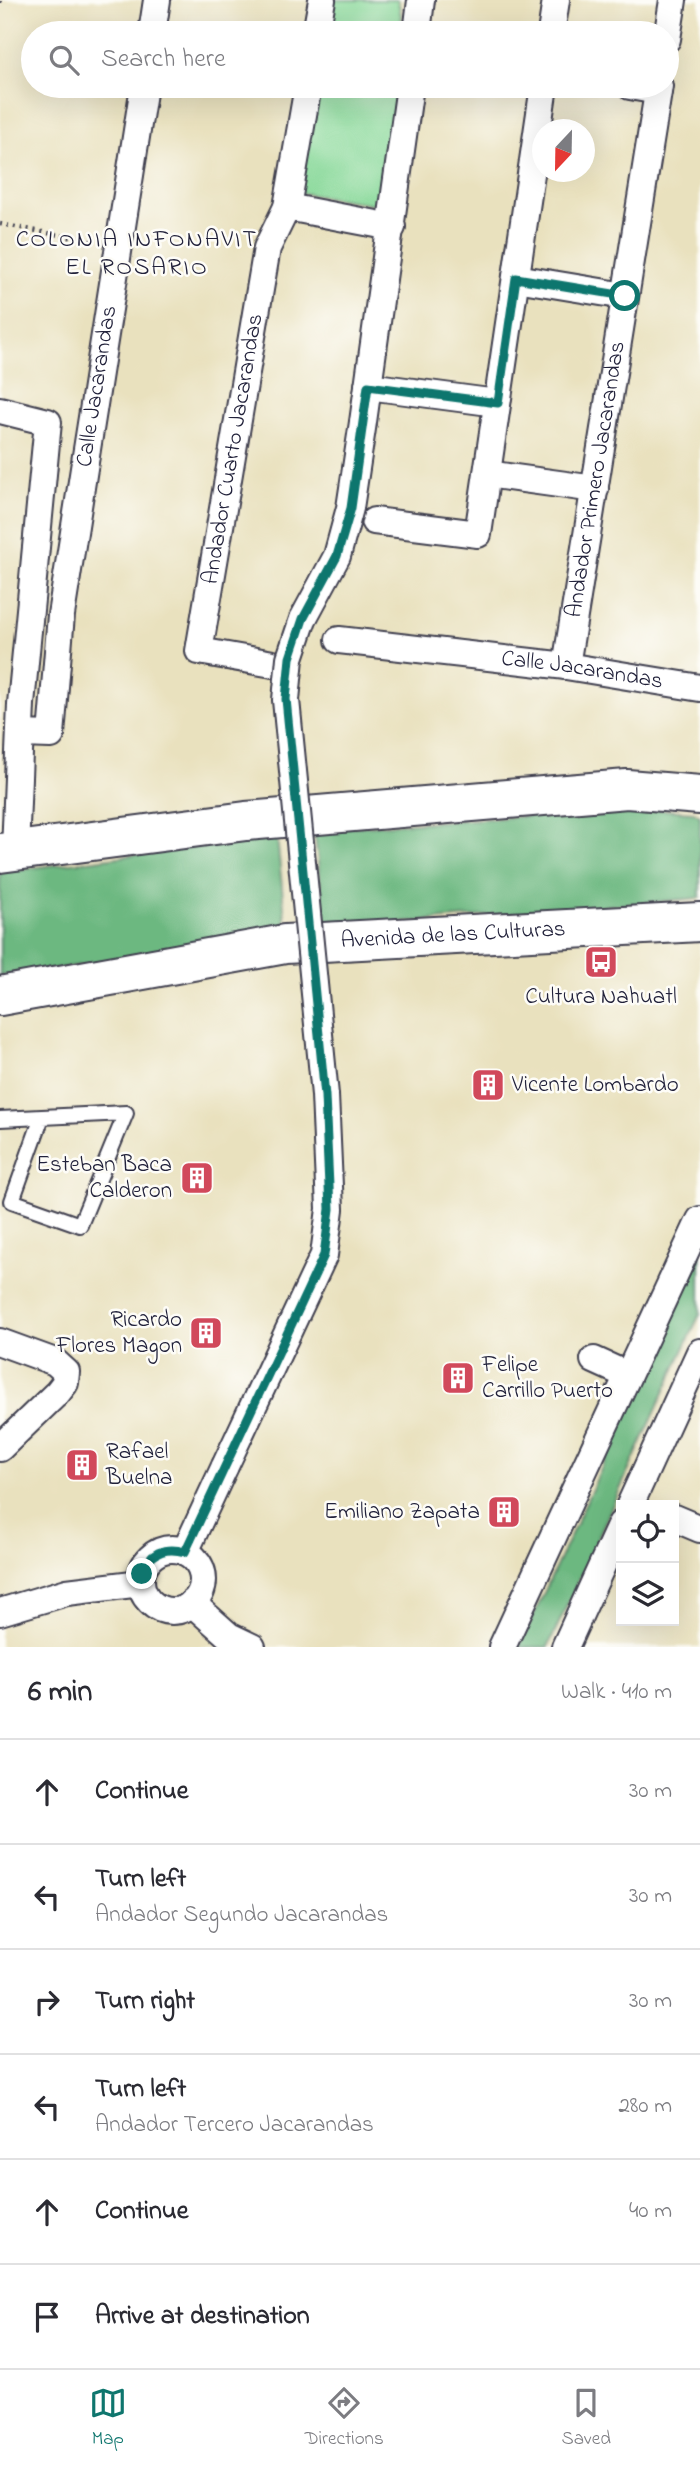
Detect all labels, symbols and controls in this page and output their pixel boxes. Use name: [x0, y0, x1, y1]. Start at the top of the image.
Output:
search box: [21, 21, 679, 98]
icon: search: [45, 41, 83, 79]
text: Search here: [101, 41, 226, 79]
north arrow: [532, 119, 595, 182]
district label: COLONIA INFONAVIT EL ROSARIO: [16, 223, 258, 286]
route start: [609, 280, 640, 311]
street label: Calle Jacarandas: [68, 303, 126, 469]
street label: Andador Cuarto Jacarandas: [194, 311, 272, 587]
street label: Andador Primero Jacarandas: [558, 339, 634, 620]
street label: Calle Jacarandas: [499, 642, 665, 698]
street label: Avenida de las Culturas: [340, 913, 566, 958]
bus stop icon: Cultura Nahuatl: [582, 943, 620, 981]
place label: Cultura Nahuatl: [525, 981, 677, 1014]
building icon: Vicente Lombardo: [469, 1066, 507, 1104]
place label: Vicente Lombardo: [511, 1069, 679, 1102]
place label: Esteban Baca Calderon: [36, 1149, 172, 1208]
building icon: Esteban Baca Calderon: [178, 1159, 216, 1197]
place label: Ricardo Flores Magon: [55, 1304, 182, 1364]
building icon: Ricardo Flores Magon: [187, 1314, 225, 1352]
place label: Felipe Carrillo Puerto: [481, 1349, 613, 1408]
building icon: Felipe Carrillo Puerto: [439, 1359, 477, 1397]
place label: Rafael Buelna: [105, 1436, 173, 1495]
building icon: Rafael Buelna: [63, 1446, 101, 1484]
building icon: Emiliano Zapata: [485, 1493, 523, 1531]
place label: Emiliano Zapata: [324, 1496, 480, 1529]
map controls: [616, 1500, 679, 1626]
button: locate: [616, 1500, 679, 1563]
route end: [126, 1558, 157, 1589]
button: layers: [616, 1563, 679, 1626]
text: 6 min: [28, 1671, 92, 1715]
text: Walk · 410 m: [561, 1676, 672, 1709]
icon: ahead: [28, 1773, 66, 1811]
text: Continue: [95, 1773, 188, 1811]
text: 30 m: [629, 1775, 672, 1808]
text: Turn left: [95, 1861, 186, 1899]
icon: left: [28, 1878, 66, 1916]
text: 30 m: [629, 1880, 672, 1913]
text: Andador Segundo Jacarandas: [95, 1899, 388, 1932]
icon: right: [28, 1983, 66, 2021]
text: Turn right: [95, 1983, 195, 2021]
text: 30 m: [629, 1985, 672, 2018]
text: Turn left: [95, 2071, 186, 2109]
icon: left: [28, 2088, 66, 2126]
text: 280 m: [618, 2090, 672, 2123]
text: Andador Tercero Jacarandas: [95, 2109, 374, 2142]
icon: ahead: [28, 2193, 66, 2231]
text: Continue: [95, 2193, 188, 2231]
text: 40 m: [629, 2195, 672, 2228]
icon: arrive: [28, 2298, 66, 2336]
text: Arrive at destination: [95, 2298, 310, 2336]
tab: Map: [89, 2384, 127, 2453]
tab: Directions: [305, 2384, 384, 2453]
tab: Saved: [562, 2384, 611, 2453]

